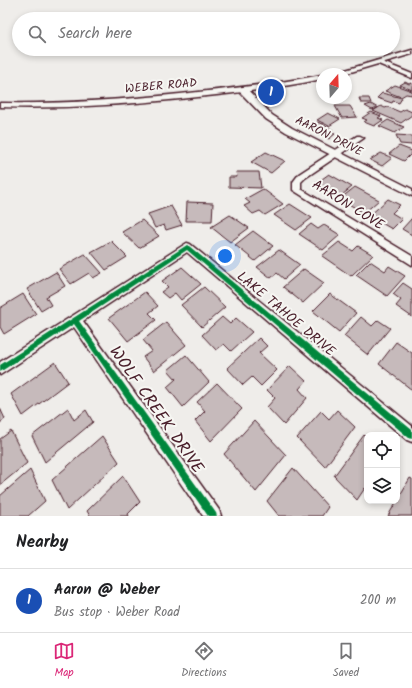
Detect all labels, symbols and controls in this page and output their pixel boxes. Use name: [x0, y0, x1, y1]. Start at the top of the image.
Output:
search box: [12, 12, 400, 56]
text: Search here: [58, 22, 132, 46]
icon: search: [26, 23, 48, 45]
north arrow: [316, 68, 352, 104]
street label: WEBER ROAD: [124, 73, 198, 99]
pin: 1: [258, 77, 284, 107]
street label: AARON DRIVE: [292, 111, 367, 162]
street label: AARON COVE: [308, 174, 389, 236]
your location: [215, 246, 235, 266]
street label: LAKE TAHOE DRIVE: [232, 266, 341, 363]
street label: WOLF CREEK DRIVE: [102, 341, 211, 480]
map controls: [364, 432, 400, 504]
button: locate: [364, 432, 400, 468]
button: layers: [364, 468, 400, 504]
text: Nearby: [16, 529, 68, 556]
text: Aaron @ Weber: [54, 578, 160, 602]
text: 1: [27, 590, 31, 611]
text: 200 m: [360, 590, 396, 611]
text: Bus stop · Weber Road: [54, 602, 180, 623]
tab: Map: [53, 640, 75, 682]
tab: Directions: [181, 640, 227, 682]
tab: Saved: [333, 640, 359, 682]

